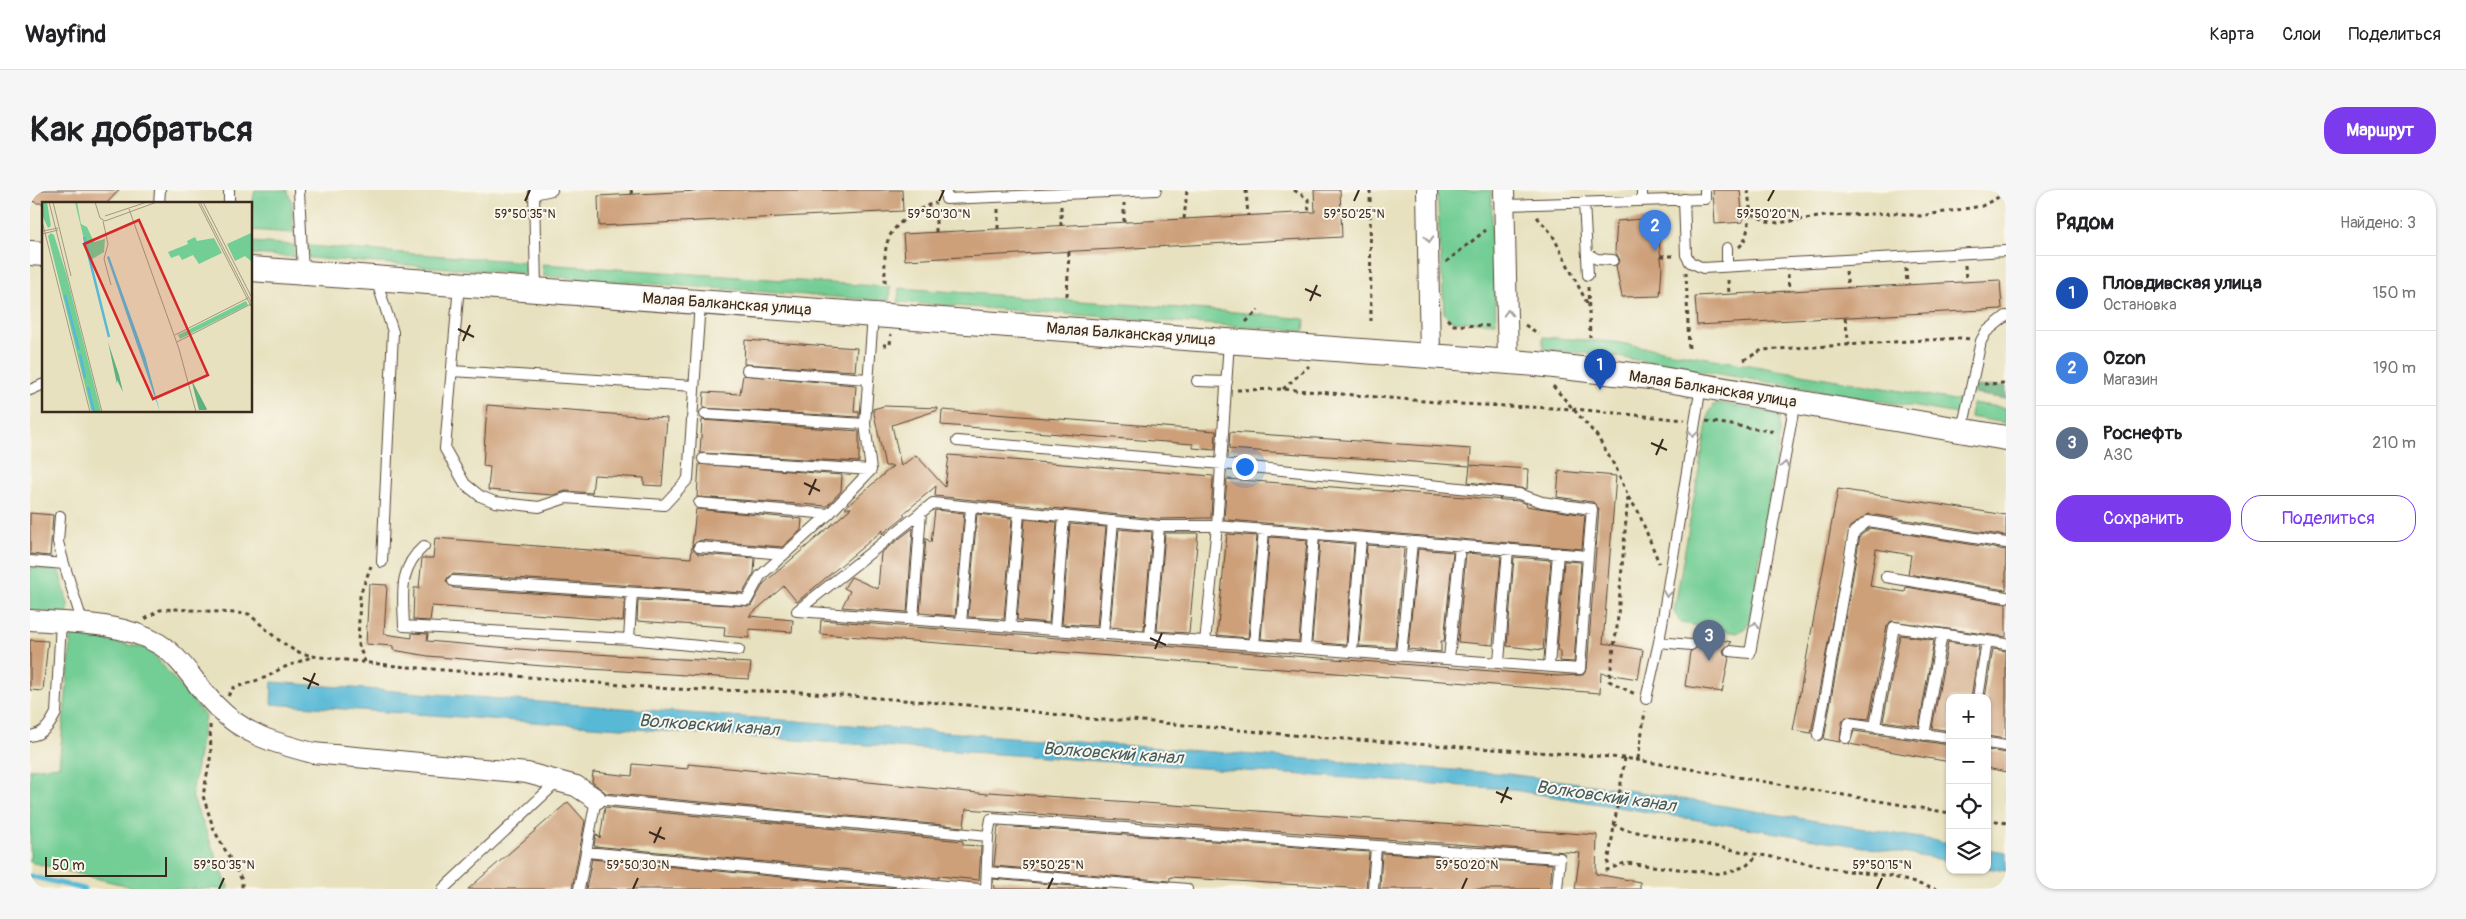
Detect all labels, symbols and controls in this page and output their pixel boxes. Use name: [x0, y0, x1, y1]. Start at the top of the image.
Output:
text: Wayfind: [25, 20, 106, 49]
text: Карта: [2210, 23, 2254, 46]
text: Слои: [2282, 23, 2320, 46]
text: Поделиться: [2348, 23, 2441, 46]
button: Маршрут: [2324, 107, 2436, 154]
text: Как добраться: [30, 108, 253, 152]
inset map: [42, 202, 252, 412]
text: 59°50'35"N: [494, 207, 556, 222]
text: 59°50'30"N: [908, 207, 970, 222]
text: 59°50'25"N: [1323, 207, 1385, 222]
text: 59°50'20"N: [1737, 207, 1799, 222]
text: Рядом: [2056, 209, 2114, 236]
pin: 2: [1639, 210, 1671, 251]
text: Найдено: 3: [2340, 213, 2416, 233]
one-way arrow: [1424, 235, 1434, 243]
text: Пловдивская улица: [2103, 271, 2262, 295]
text: 1: [2069, 283, 2075, 303]
text: 150 m: [2372, 283, 2416, 303]
street label: Малая Балканская улица: [642, 288, 812, 320]
text: Остановка: [2103, 295, 2177, 315]
one-way arrow: [1503, 308, 1513, 316]
street label: Малая Балканская улица: [1046, 318, 1216, 350]
text: Ozon: [2103, 346, 2146, 370]
pin: 1: [1584, 349, 1616, 390]
text: 2: [2068, 358, 2076, 378]
text: 190 m: [2373, 358, 2416, 378]
street label: Малая Балканская улица: [1628, 366, 1798, 412]
text: Магазин: [2103, 370, 2158, 390]
text: Роснефть: [2103, 421, 2183, 445]
one-way arrow: [1689, 430, 1699, 438]
text: 3: [2068, 433, 2076, 453]
text: 210 m: [2372, 433, 2416, 453]
text: АЗС: [2103, 445, 2133, 465]
your location: [1232, 454, 1258, 480]
one-way arrow: [1779, 460, 1789, 469]
button: Сохранить: [2056, 495, 2231, 542]
button: Поделиться: [2241, 495, 2416, 542]
one-way arrow: [1662, 591, 1673, 599]
pin: 3: [1693, 620, 1725, 661]
one-way arrow: [1750, 620, 1760, 629]
map controls: [1946, 694, 1991, 874]
button: +: [1946, 694, 1991, 739]
water label: Волковский канал: [638, 709, 781, 742]
water label: Волковский канал: [1042, 737, 1185, 770]
button: −: [1946, 739, 1991, 784]
water label: Волковский канал: [1535, 775, 1679, 818]
button: locate: [1946, 784, 1991, 829]
button: layers: [1946, 829, 1991, 874]
scale bar: [45, 854, 168, 877]
text: 50 m: [52, 857, 85, 874]
text: 59°50'35"N: [193, 858, 255, 873]
text: 59°50'30"N: [607, 858, 669, 873]
text: 59°50'25"N: [1022, 858, 1084, 873]
text: 59°50'20"N: [1436, 858, 1498, 873]
text: 59°50'15"N: [1852, 858, 1912, 873]

